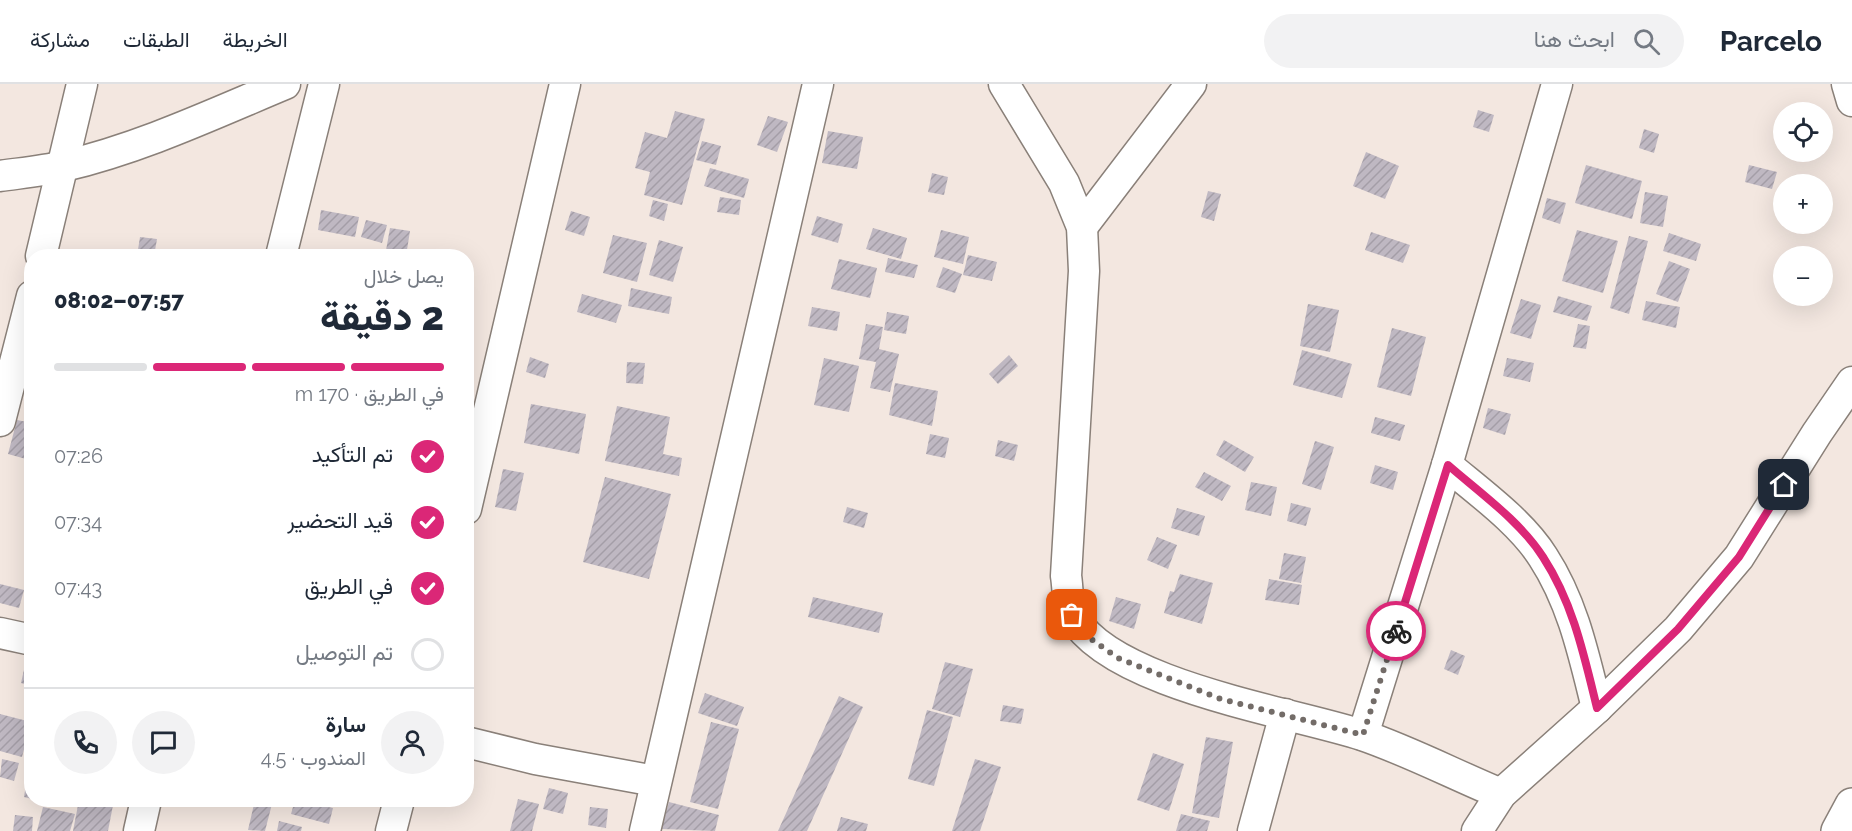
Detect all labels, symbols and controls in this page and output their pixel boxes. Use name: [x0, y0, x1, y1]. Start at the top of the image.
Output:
search box: [1264, 14, 1684, 68]
icon: search: [1630, 25, 1663, 58]
text: Parcelo: [1720, 25, 1822, 58]
text: ابحث هنا: [1534, 26, 1615, 52]
text: مشاركة: [30, 27, 90, 52]
text: الطبقات: [123, 27, 190, 52]
text: الخريطة: [223, 27, 288, 52]
map controls: [1773, 102, 1833, 306]
button: locate: [1773, 102, 1833, 162]
button: +: [1773, 174, 1833, 234]
button: −: [1773, 246, 1833, 306]
text: يصل خلال: [364, 264, 444, 288]
text: 07:57–08:02: [54, 287, 184, 313]
text: 2 دقيقة: [320, 293, 444, 339]
text: في الطريق · 170 m: [295, 382, 444, 406]
icon: check: [411, 440, 444, 473]
text: تم التأكيد: [312, 441, 393, 467]
text: 07:26: [54, 444, 103, 468]
pin: [1758, 459, 1809, 510]
icon: home: [1767, 468, 1800, 501]
icon: check: [411, 506, 444, 539]
text: قيد التحضير: [287, 507, 393, 533]
text: 07:34: [54, 510, 102, 534]
icon: check: [411, 572, 444, 605]
text: في الطريق: [304, 573, 393, 599]
text: 07:43: [54, 576, 102, 600]
pin: [1046, 589, 1097, 640]
icon: bag: [1055, 598, 1088, 631]
courier: [1366, 601, 1426, 661]
icon: bike: [1380, 615, 1413, 648]
text: تم التوصيل: [296, 639, 393, 665]
button: phone: [54, 711, 117, 774]
button: chat: [132, 711, 195, 774]
text: سارة: [325, 711, 366, 737]
button: person: [381, 711, 444, 774]
text: المندوب · 4.5: [261, 746, 366, 770]

